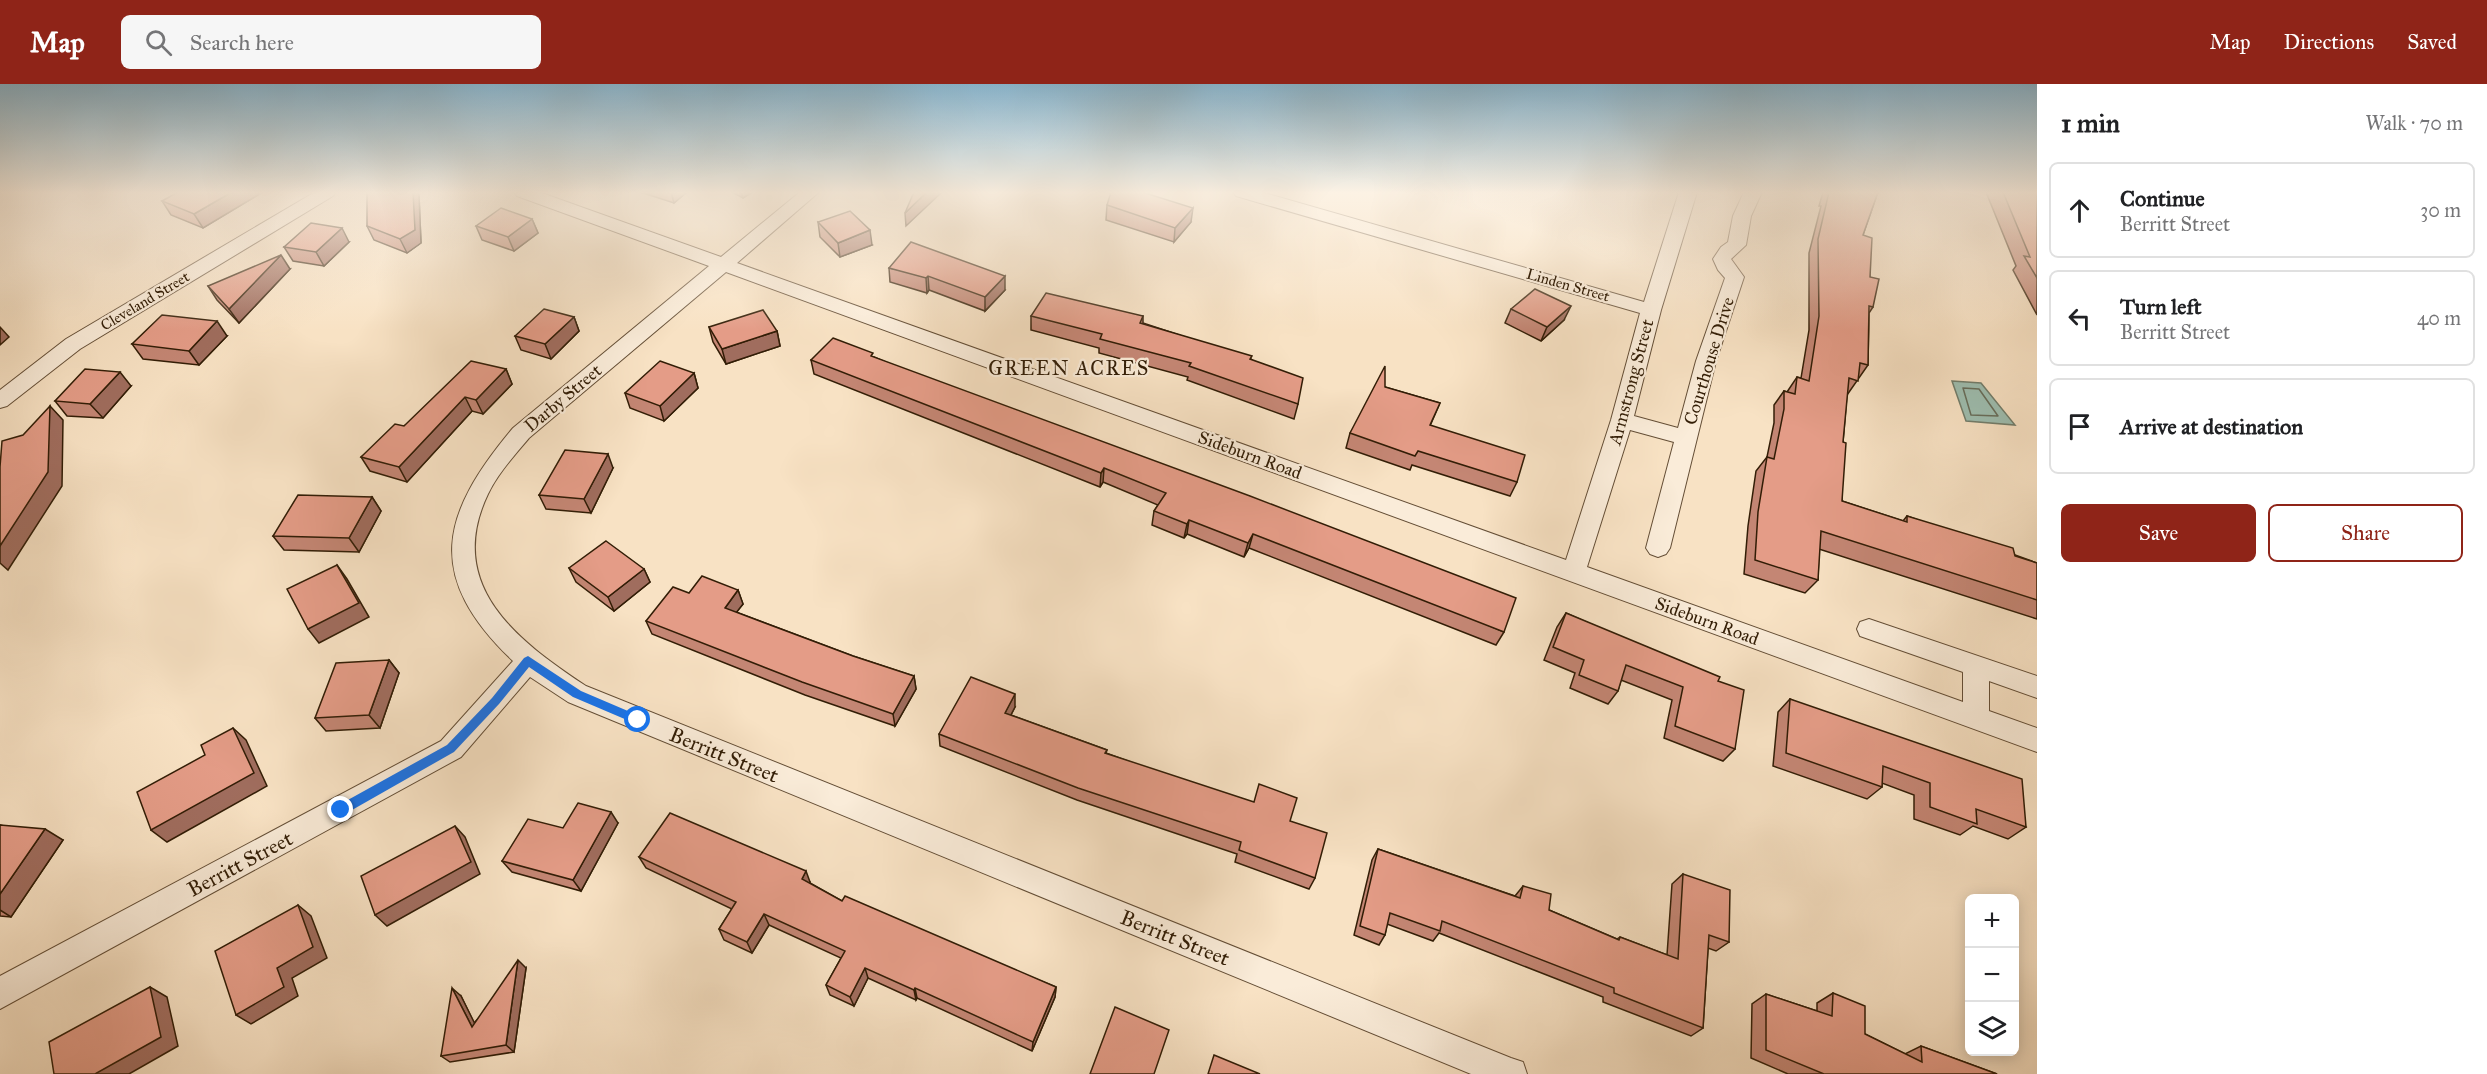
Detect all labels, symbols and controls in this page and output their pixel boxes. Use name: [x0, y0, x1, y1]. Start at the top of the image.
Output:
search box: [121, 15, 541, 69]
text: Map: [30, 25, 85, 60]
icon: search: [142, 26, 175, 59]
text: Search here: [190, 29, 294, 56]
text: Map: [2210, 29, 2251, 55]
text: Directions: [2284, 29, 2374, 55]
text: Saved: [2407, 29, 2457, 55]
text: 1 min: [2061, 107, 2120, 139]
text: Walk · 70 m: [2365, 111, 2463, 135]
text: Continue: [2120, 185, 2205, 212]
icon: ahead: [2063, 194, 2096, 227]
text: 30 m: [2420, 198, 2461, 222]
text: Berritt Street: [2120, 212, 2230, 236]
street label: Linden Street: [1524, 265, 1612, 306]
street label: Cleveland Street: [97, 267, 193, 335]
text: Turn left: [2120, 293, 2202, 320]
street label: Courthouse Drive: [1679, 294, 1739, 428]
icon: left: [2063, 302, 2096, 335]
text: 40 m: [2417, 306, 2461, 330]
street label: Armstrong Street: [1603, 316, 1660, 449]
text: Berritt Street: [2120, 320, 2230, 344]
district label: GREEN ACRES: [988, 356, 1150, 380]
street label: Darby Street: [520, 359, 607, 437]
icon: arrive: [2063, 410, 2096, 443]
text: Arrive at destination: [2120, 413, 2303, 440]
street label: Sideburn Road: [1195, 426, 1305, 484]
button: Save: [2061, 504, 2256, 562]
button: Share: [2268, 504, 2463, 562]
street label: Sideburn Road: [1652, 592, 1762, 650]
route start: [624, 706, 650, 732]
street label: Berritt Street: [666, 721, 783, 789]
route end: [327, 796, 353, 822]
street label: Berritt Street: [183, 825, 298, 903]
map controls: [1965, 894, 2019, 1056]
button: +: [1965, 894, 2019, 948]
street label: Berritt Street: [1117, 904, 1234, 972]
button: −: [1965, 948, 2019, 1002]
button: layers: [1965, 1002, 2019, 1056]

